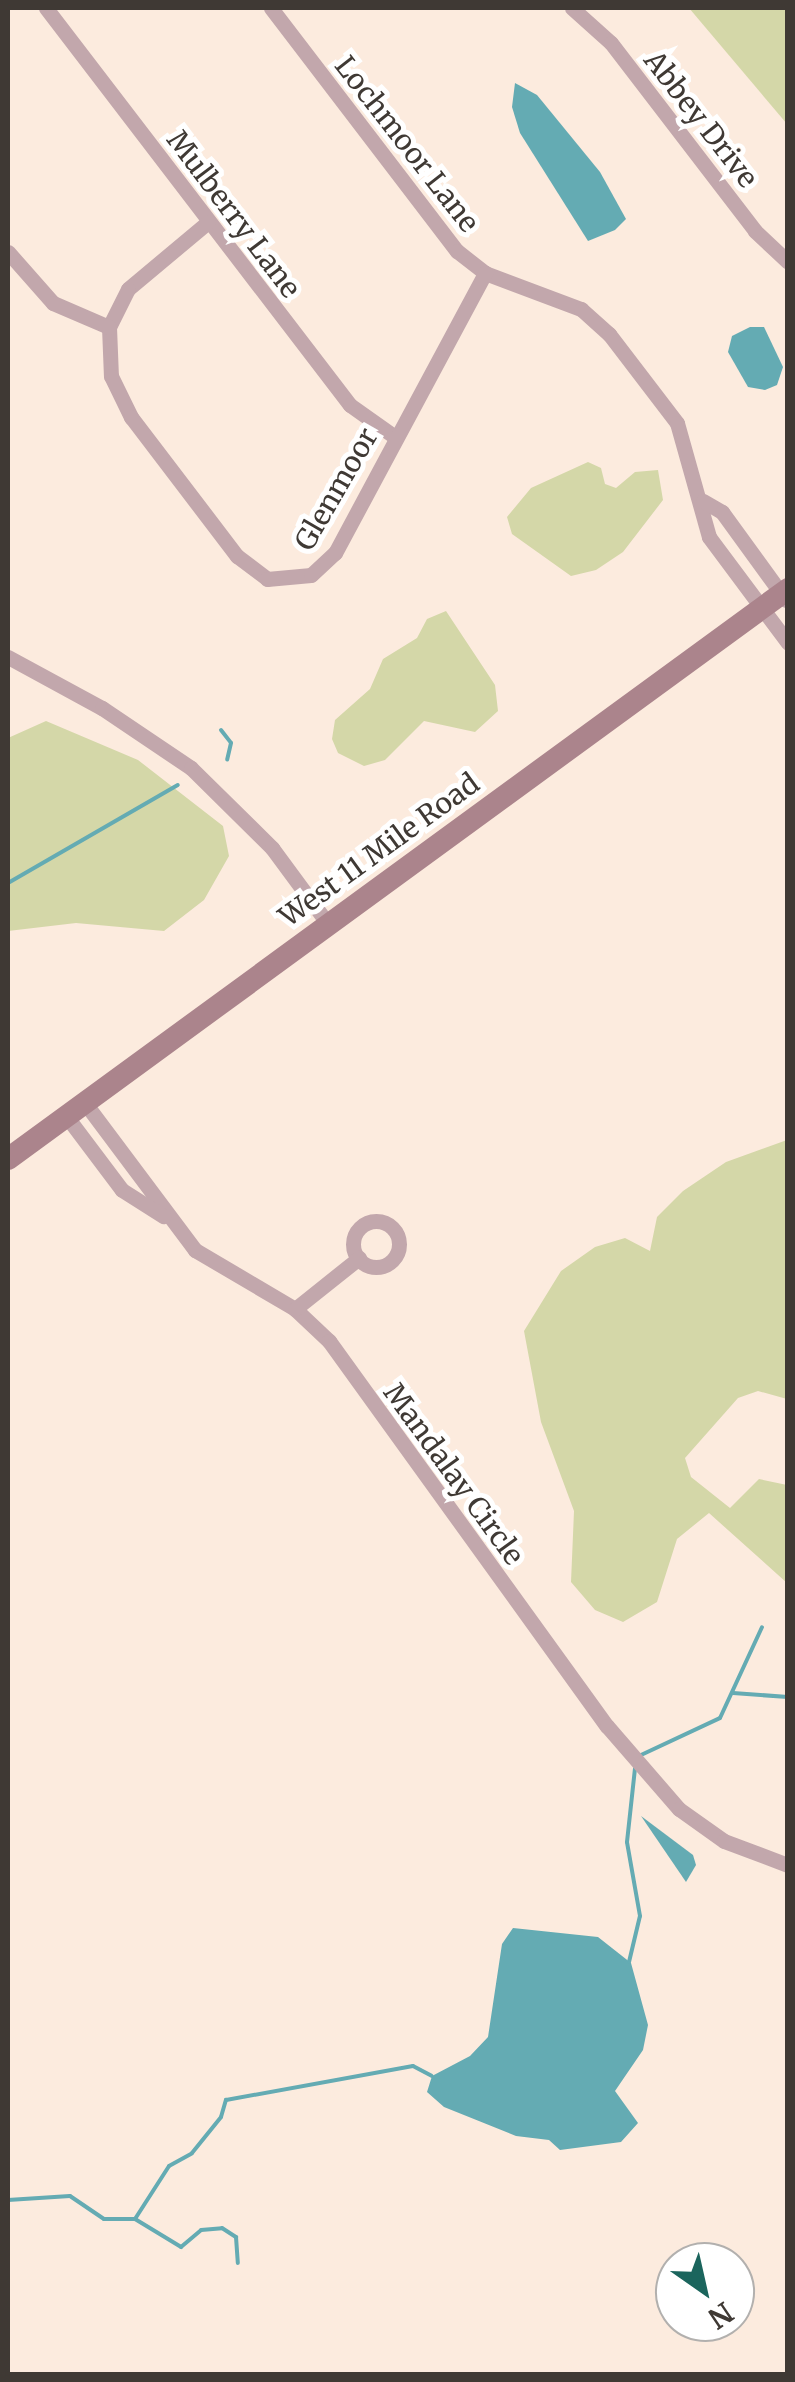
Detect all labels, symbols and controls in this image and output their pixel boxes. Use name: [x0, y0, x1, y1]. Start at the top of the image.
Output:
street label: Abbey Drive: [637, 44, 765, 194]
street label: Lochmoor Lane: [328, 49, 486, 239]
street label: Mulberry Lane: [160, 124, 308, 304]
street label: Glenmoor: [288, 422, 384, 556]
street label: West 11 Mile Road: [273, 766, 485, 934]
street label: Mandalay Circle: [377, 1377, 531, 1571]
north arrow: [655, 2242, 755, 2342]
text: N: [701, 2294, 740, 2336]

